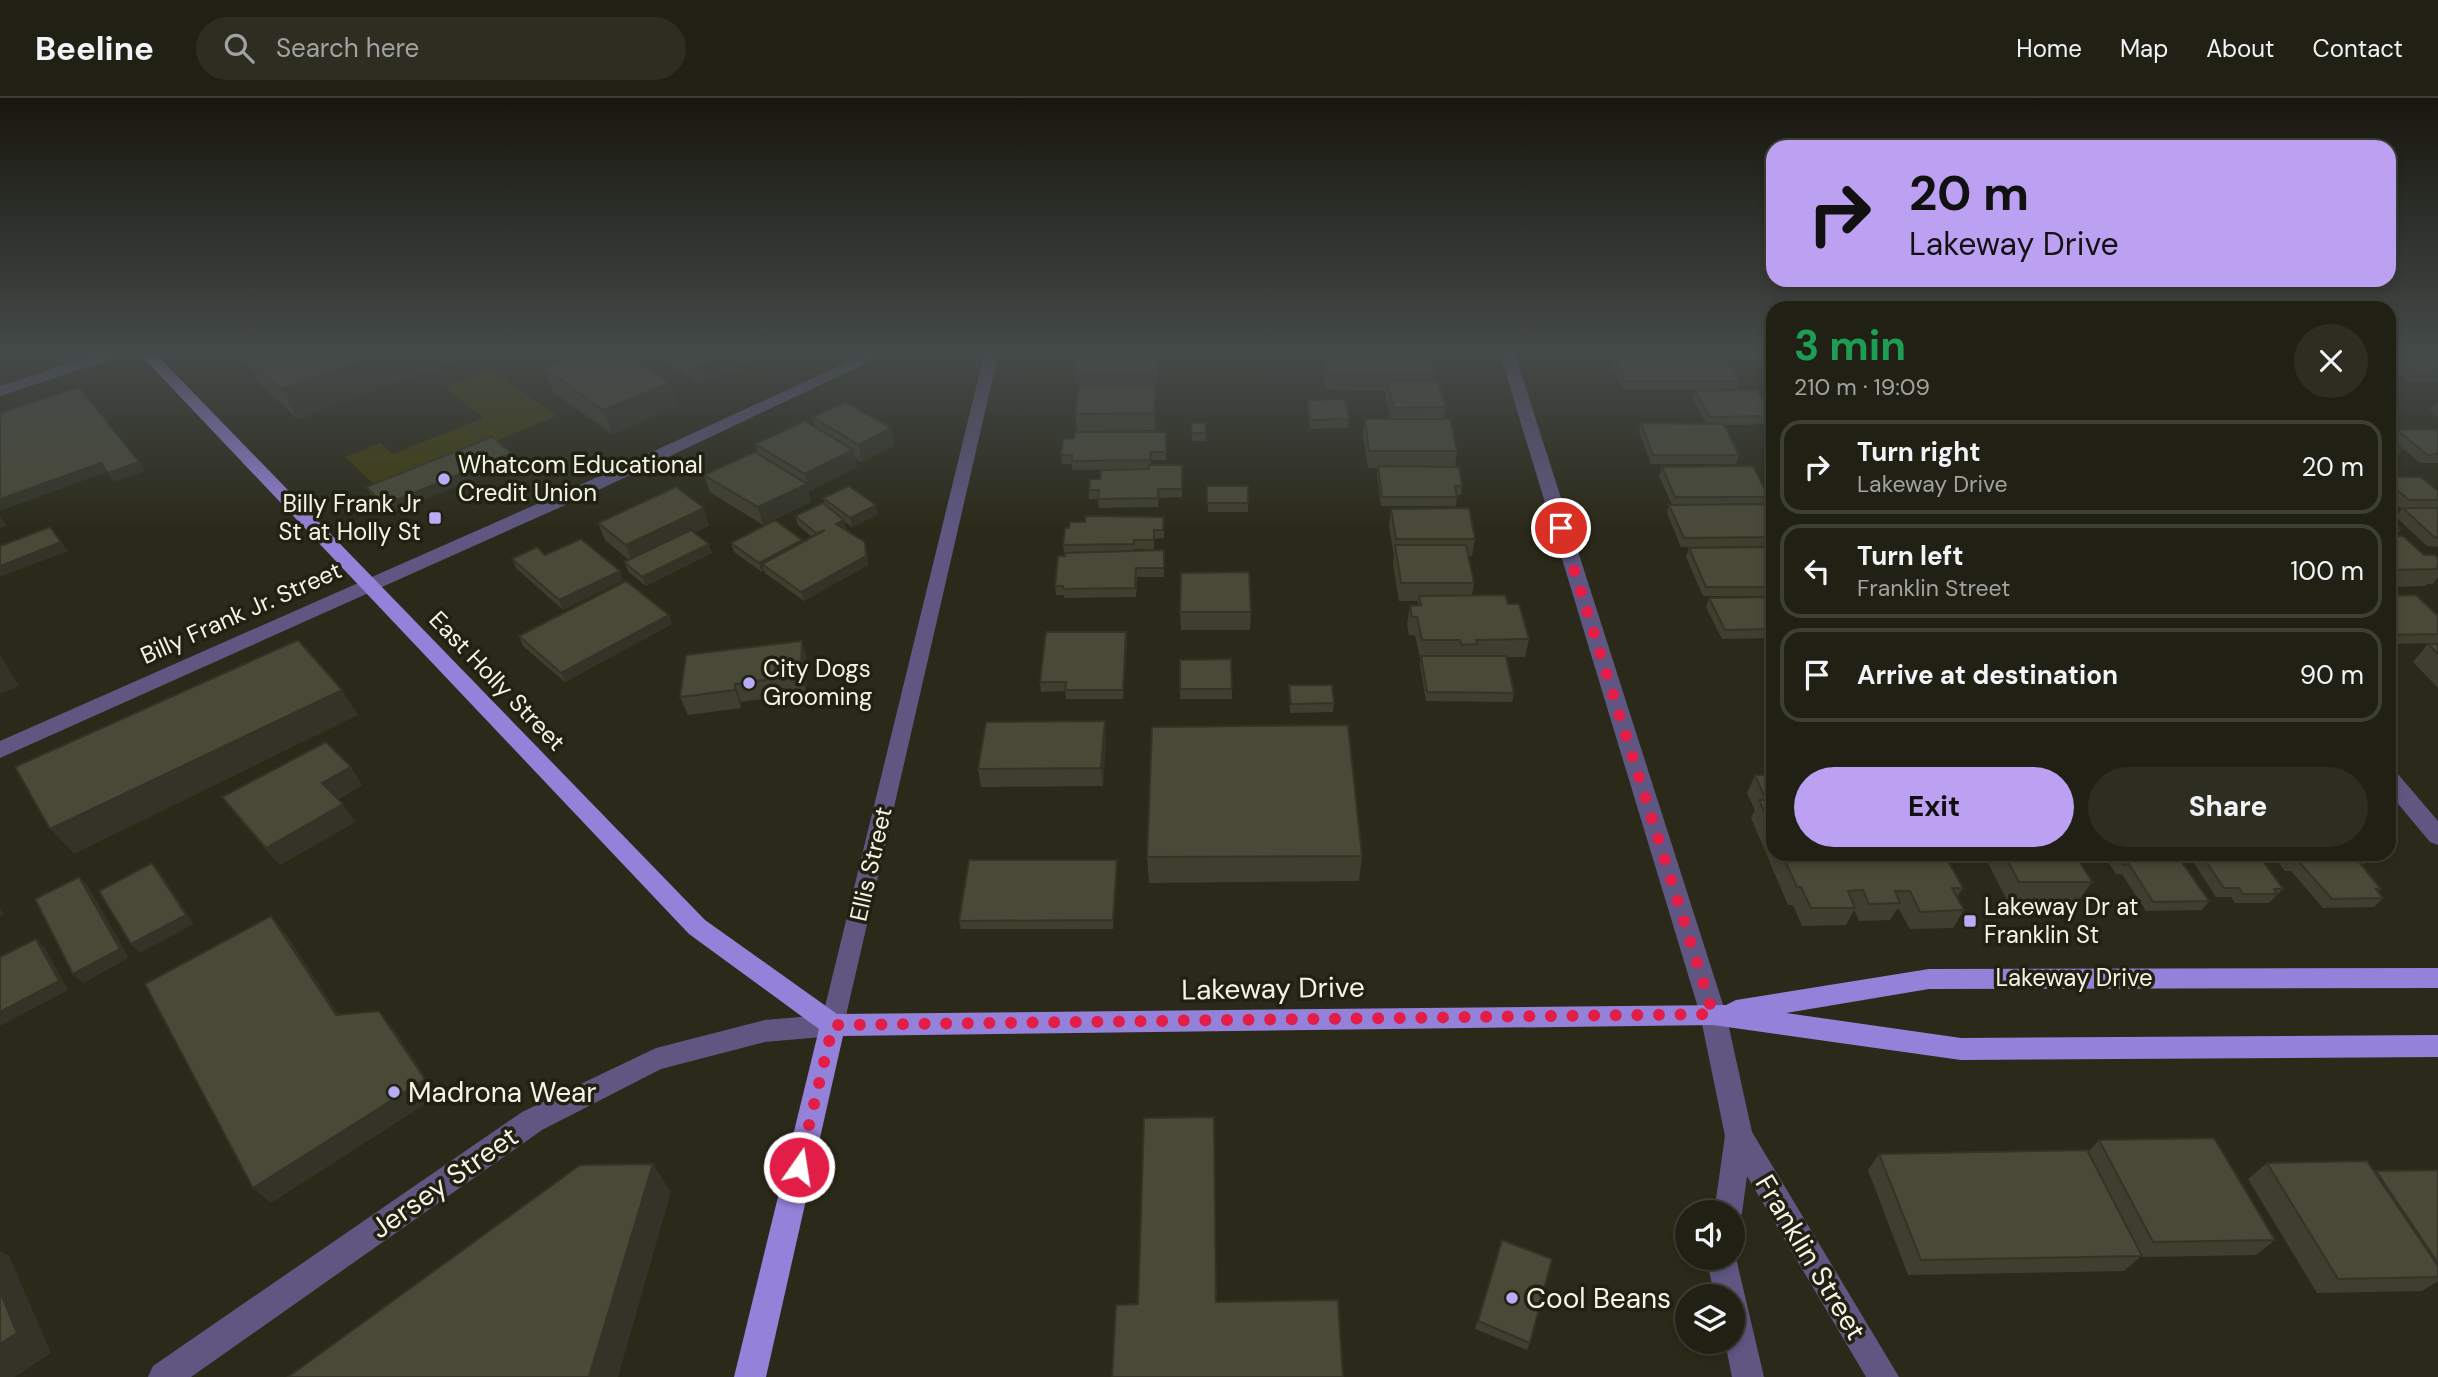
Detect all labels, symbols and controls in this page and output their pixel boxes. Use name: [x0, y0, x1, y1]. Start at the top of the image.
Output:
search box: [196, 17, 686, 80]
text: Beeline: [35, 27, 154, 70]
icon: search: [220, 29, 258, 67]
text: Search here: [276, 31, 419, 65]
text: Home: [2016, 33, 2082, 64]
text: Map: [2120, 33, 2168, 64]
text: About: [2206, 33, 2275, 64]
text: Contact: [2313, 33, 2403, 64]
text: 20 m: [1909, 161, 2029, 225]
icon: right: [1794, 168, 1885, 259]
text: Lakeway Drive: [1909, 223, 2119, 265]
text: 3 min: [1794, 318, 1906, 373]
button: close: [2294, 324, 2368, 398]
text: 210 m · 19:09: [1794, 372, 1930, 402]
text: Turn right: [1857, 435, 1981, 469]
icon: right: [1798, 448, 1836, 486]
place label: Whatcom Educational Credit Union: [458, 449, 703, 508]
text: 20 m: [2301, 450, 2364, 484]
text: Lakeway Drive: [1857, 469, 2008, 499]
marker: Whatcom Educational Credit Union: [436, 471, 452, 487]
place label: Billy Frank Jr St at Holly St: [278, 488, 421, 547]
pin: [1531, 498, 1591, 558]
icon: arrive: [1542, 509, 1580, 547]
marker: Billy Frank Jr St at Holly St: [427, 510, 443, 526]
text: Turn left: [1857, 539, 1964, 573]
icon: left: [1798, 552, 1836, 590]
street label: Billy Frank Jr. Street: [135, 554, 346, 671]
text: 100 m: [2290, 554, 2364, 588]
text: Franklin Street: [1857, 573, 2010, 603]
street label: East Holly Street: [423, 604, 572, 757]
place label: City Dogs Grooming: [763, 653, 872, 712]
icon: arrive: [1798, 656, 1836, 694]
text: Arrive at destination: [1857, 658, 2118, 692]
text: 90 m: [2300, 658, 2364, 692]
marker: City Dogs Grooming: [741, 675, 757, 691]
button: Exit: [1794, 767, 2074, 847]
button: Share: [2088, 767, 2368, 847]
street label: Ellis Street: [842, 804, 899, 924]
place label: Lakeway Dr at Franklin St: [1984, 891, 2138, 950]
marker: Lakeway Dr at Franklin St: [1962, 913, 1978, 929]
street label: Lakeway Drive: [1995, 962, 2153, 993]
street label: Lakeway Drive: [1181, 968, 1365, 1009]
place label: Madrona Wear: [408, 1074, 597, 1111]
marker: Madrona Wear: [386, 1084, 402, 1100]
street label: Jersey Street: [363, 1118, 525, 1247]
position arrow: [762, 1130, 836, 1204]
street label: Franklin Street: [1747, 1168, 1874, 1347]
map controls: [1675, 1200, 1745, 1354]
button: sound: [1675, 1200, 1745, 1270]
place label: Cool Beans: [1526, 1280, 1671, 1317]
button: layers: [1675, 1284, 1745, 1354]
marker: Cool Beans: [1504, 1290, 1520, 1306]

